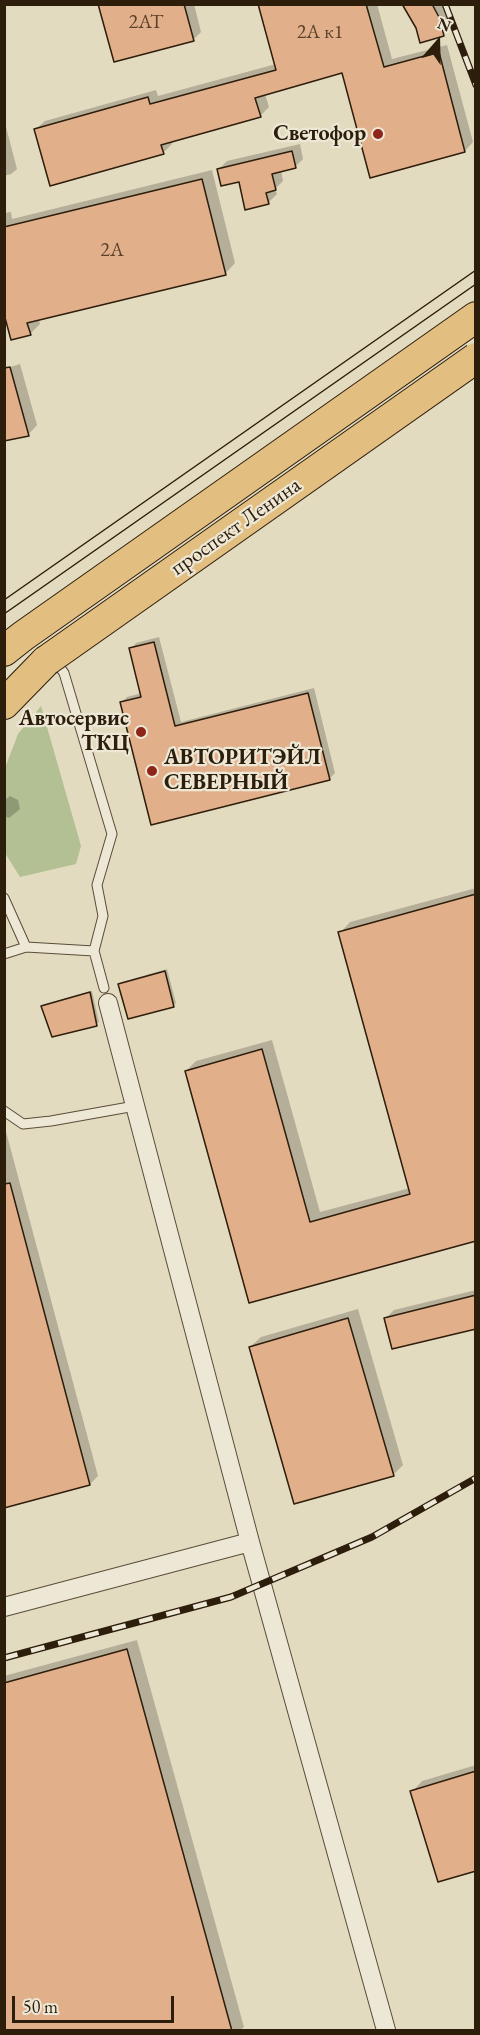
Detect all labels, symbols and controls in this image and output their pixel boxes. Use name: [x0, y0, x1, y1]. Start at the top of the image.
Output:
house number: 2АТ: [129, 11, 163, 35]
north arrow: [408, 12, 468, 72]
text: N: [435, 13, 454, 37]
house number: 2А к1: [297, 21, 343, 45]
place label: Светофор: [273, 121, 366, 147]
marker: Светофор: [371, 127, 385, 141]
house number: 2А: [100, 239, 124, 263]
street label: проспект Ленина: [166, 472, 306, 582]
place label: Автосервис ТКЦ: [19, 706, 129, 758]
marker: Автосервис ТКЦ: [134, 725, 148, 739]
place label: АВТОРИТЭЙЛ СЕВЕРНЫЙ: [164, 745, 321, 796]
marker: АВТОРИТЭЙЛ СЕВЕРНЫЙ: [145, 764, 159, 778]
scale bar: [15, 1984, 177, 2022]
text: 50 m: [23, 1995, 58, 2018]

